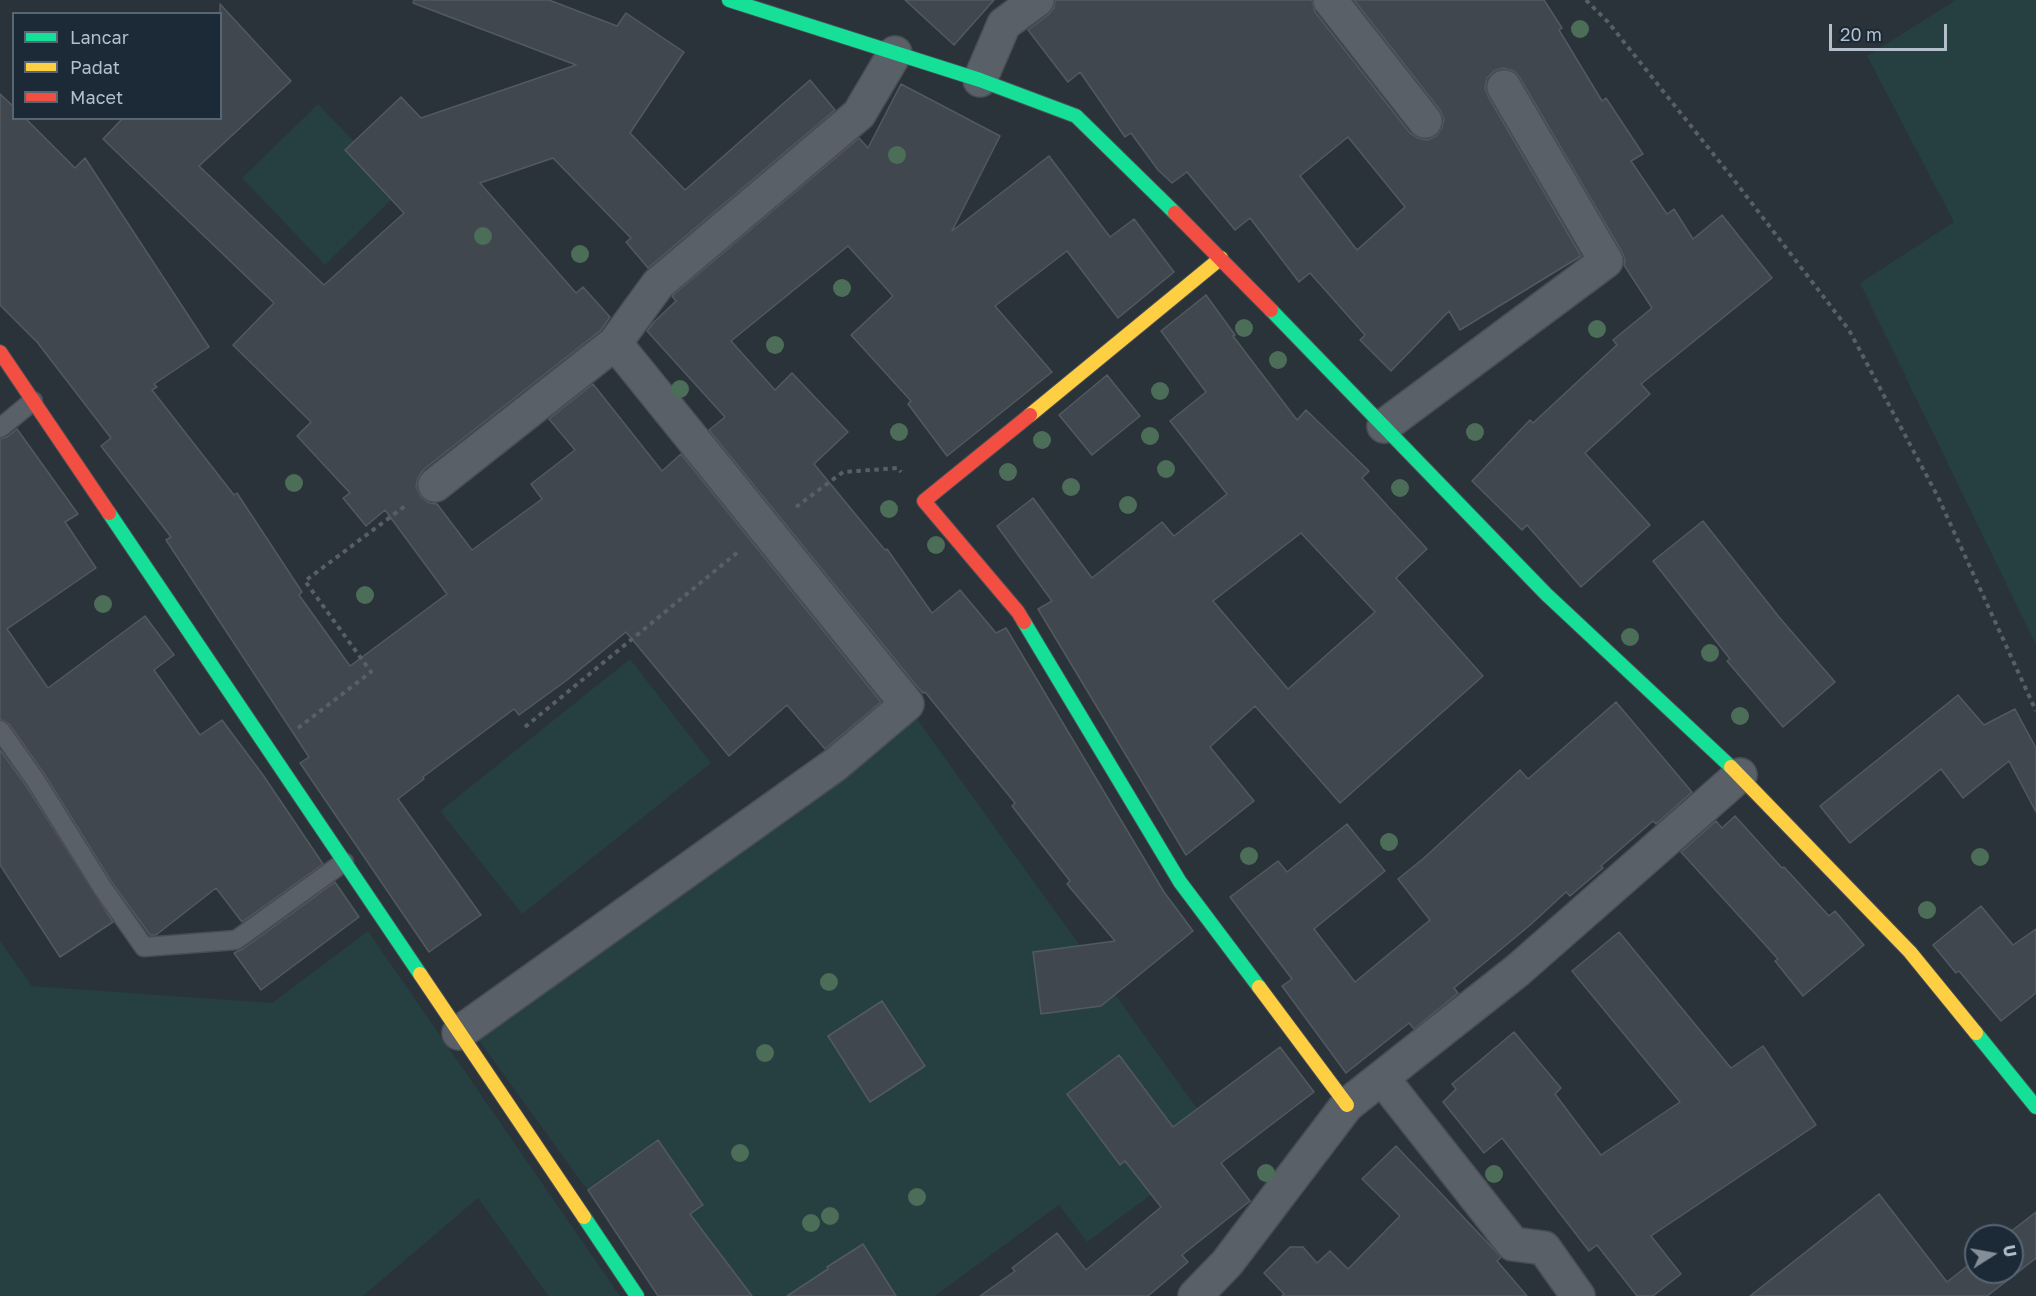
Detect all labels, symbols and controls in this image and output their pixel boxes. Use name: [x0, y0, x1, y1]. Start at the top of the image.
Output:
legend: [12, 12, 222, 120]
scale bar: [1832, 12, 1950, 50]
text: 20 m: [1840, 23, 1882, 45]
text: Lancar: [70, 26, 129, 48]
text: Padat: [70, 56, 120, 78]
text: Macet: [70, 86, 123, 108]
north arrow: [1964, 1224, 2024, 1284]
text: U: [1999, 1243, 2021, 1259]

